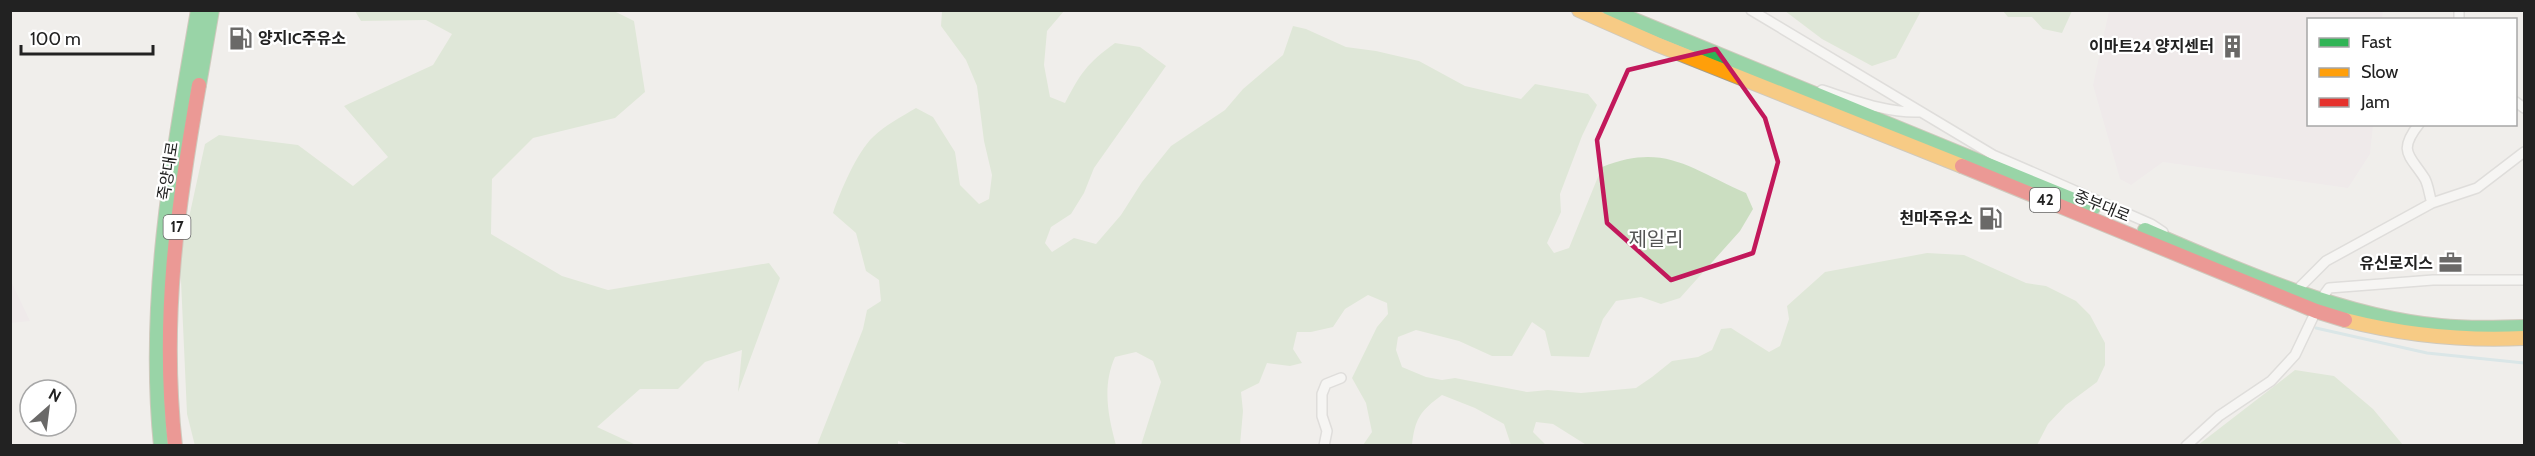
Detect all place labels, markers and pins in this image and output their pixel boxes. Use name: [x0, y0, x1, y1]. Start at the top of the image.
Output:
fuel station icon: 양지IC주유소: [227, 25, 253, 51]
place label: 양지IC주유소: [258, 29, 346, 48]
building icon: 이마트24 양지센터: [2219, 33, 2245, 59]
place label: 이마트24 양지센터: [2089, 37, 2214, 56]
fuel station icon: 천마주유소: [1978, 205, 2004, 231]
place label: 천마주유소: [1899, 209, 1973, 228]
office icon: 유신로지스: [2438, 250, 2464, 276]
place label: 유신로지스: [2359, 254, 2433, 273]

